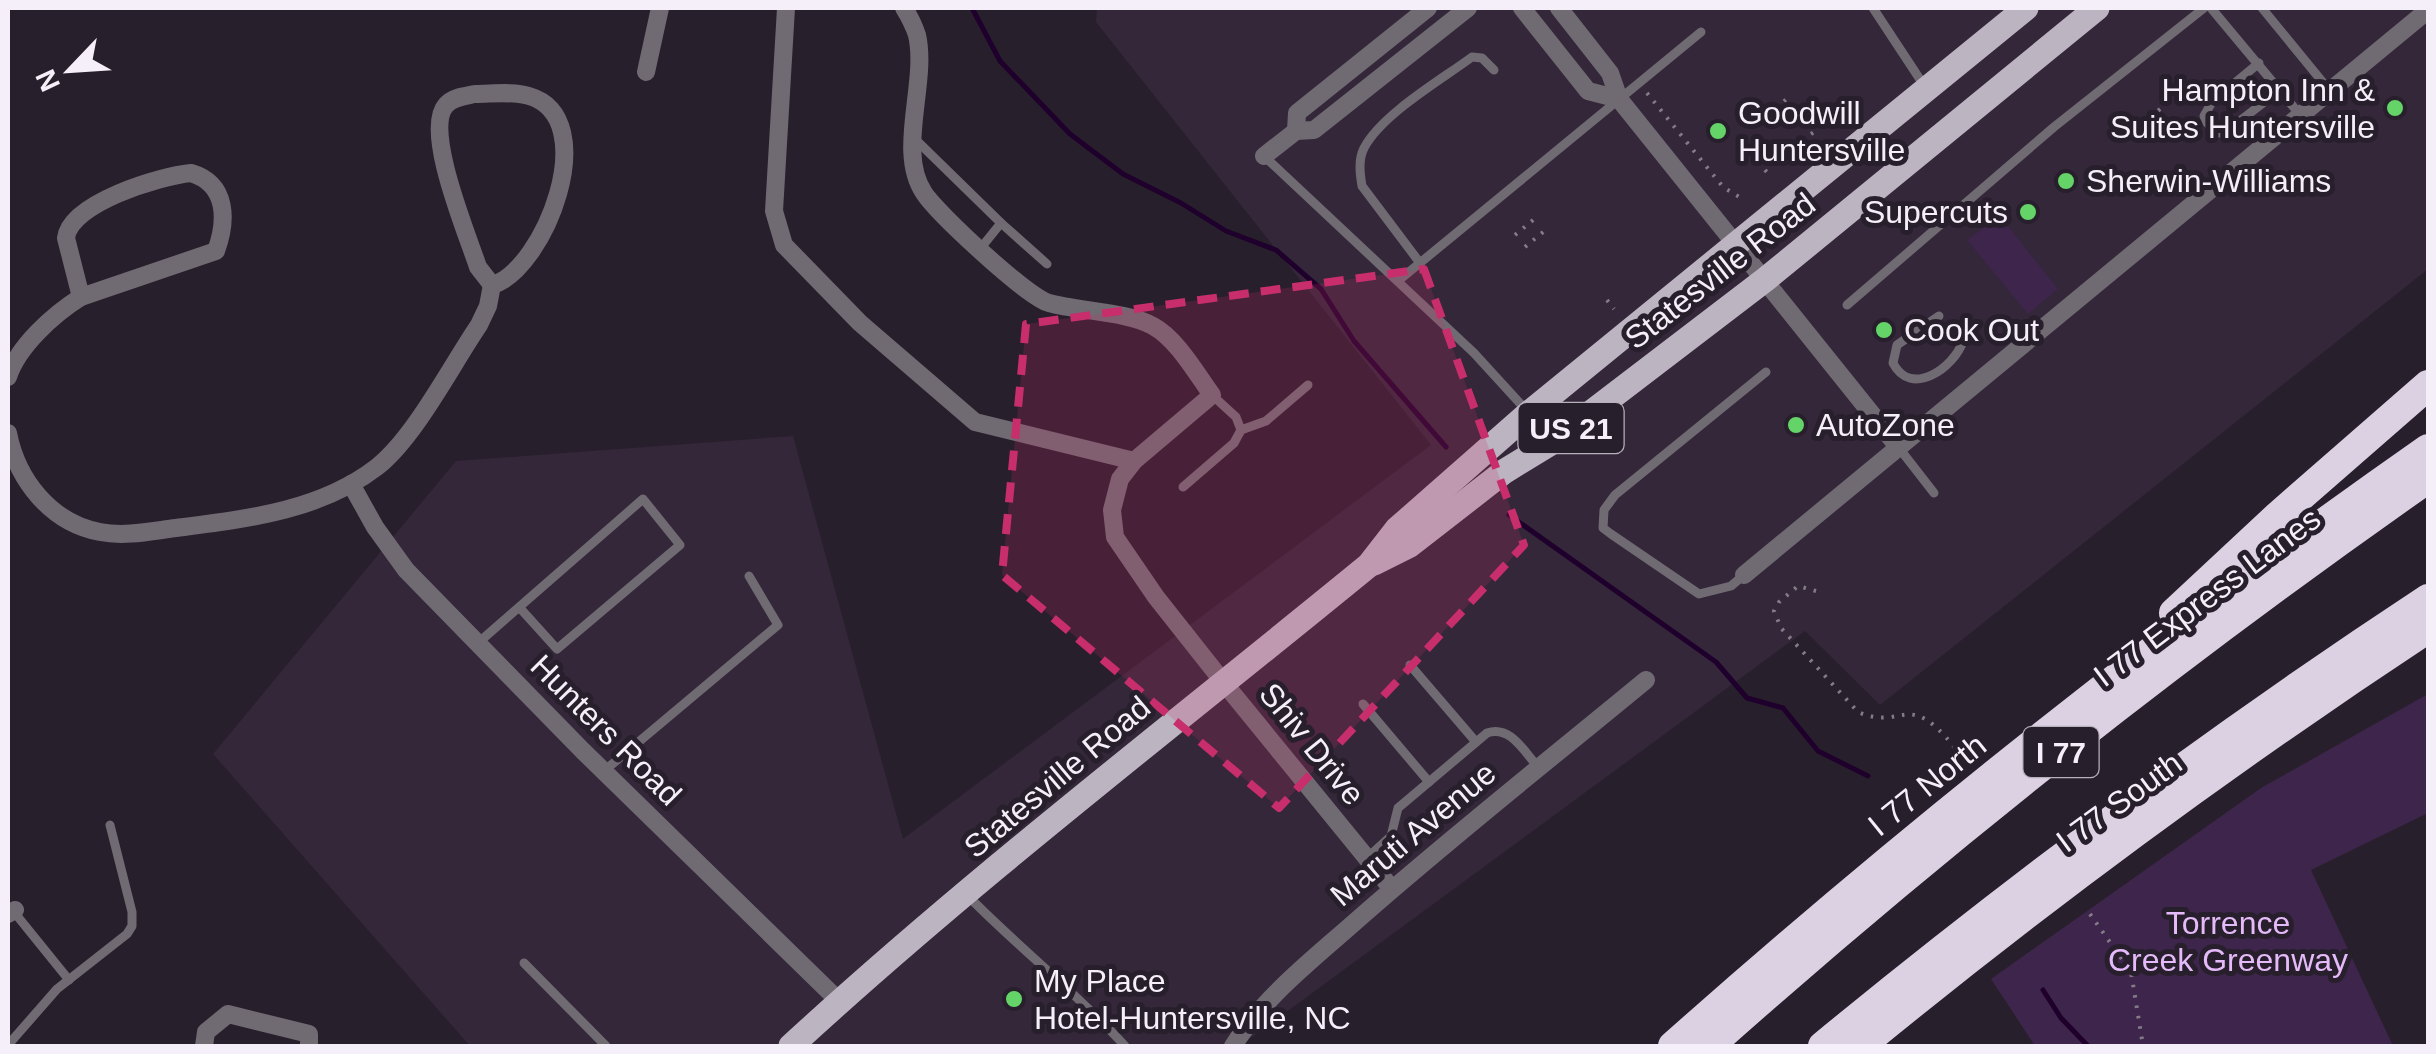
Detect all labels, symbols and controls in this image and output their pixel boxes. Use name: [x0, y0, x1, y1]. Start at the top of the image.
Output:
north arrow: [20, 20, 120, 120]
text: N: [29, 65, 66, 96]
place label: Hampton Inn & Suites Huntersville: [2110, 72, 2375, 145]
place label: Goodwill Huntersville: [1738, 95, 1905, 168]
marker: Hampton Inn & Suites Huntersville: [2384, 97, 2406, 119]
marker: Goodwill Huntersville: [1707, 120, 1729, 142]
place label: Sherwin-Williams: [2086, 163, 2331, 199]
marker: Sherwin-Williams: [2055, 170, 2077, 192]
street label: Statesville Road: [1618, 186, 1822, 356]
place label: Supercuts: [1864, 194, 2008, 230]
marker: Supercuts: [2017, 201, 2039, 223]
place label: Cook Out: [1904, 312, 2039, 348]
marker: Cook Out: [1873, 319, 1895, 341]
road number: US 21: [1518, 403, 1624, 453]
place label: AutoZone: [1816, 407, 1955, 443]
marker: AutoZone: [1785, 414, 1807, 436]
street label: I 77 Express Lanes: [2087, 500, 2327, 694]
street label: Hunters Road: [523, 647, 689, 813]
street label: Shiv Drive: [1252, 676, 1372, 812]
street label: Statesville Road: [957, 689, 1157, 865]
street label: I 77 North: [1861, 727, 1993, 843]
road number: I 77: [2024, 727, 2098, 777]
street label: I 77 South: [2049, 745, 2189, 859]
street label: Maruti Avenue: [1323, 755, 1503, 913]
park label: Torrence Creek Greenway: [2108, 905, 2348, 978]
place label: My Place Hotel-Huntersville, NC: [1034, 963, 1351, 1036]
marker: My Place Hotel-Huntersville, NC: [1003, 988, 1025, 1010]

